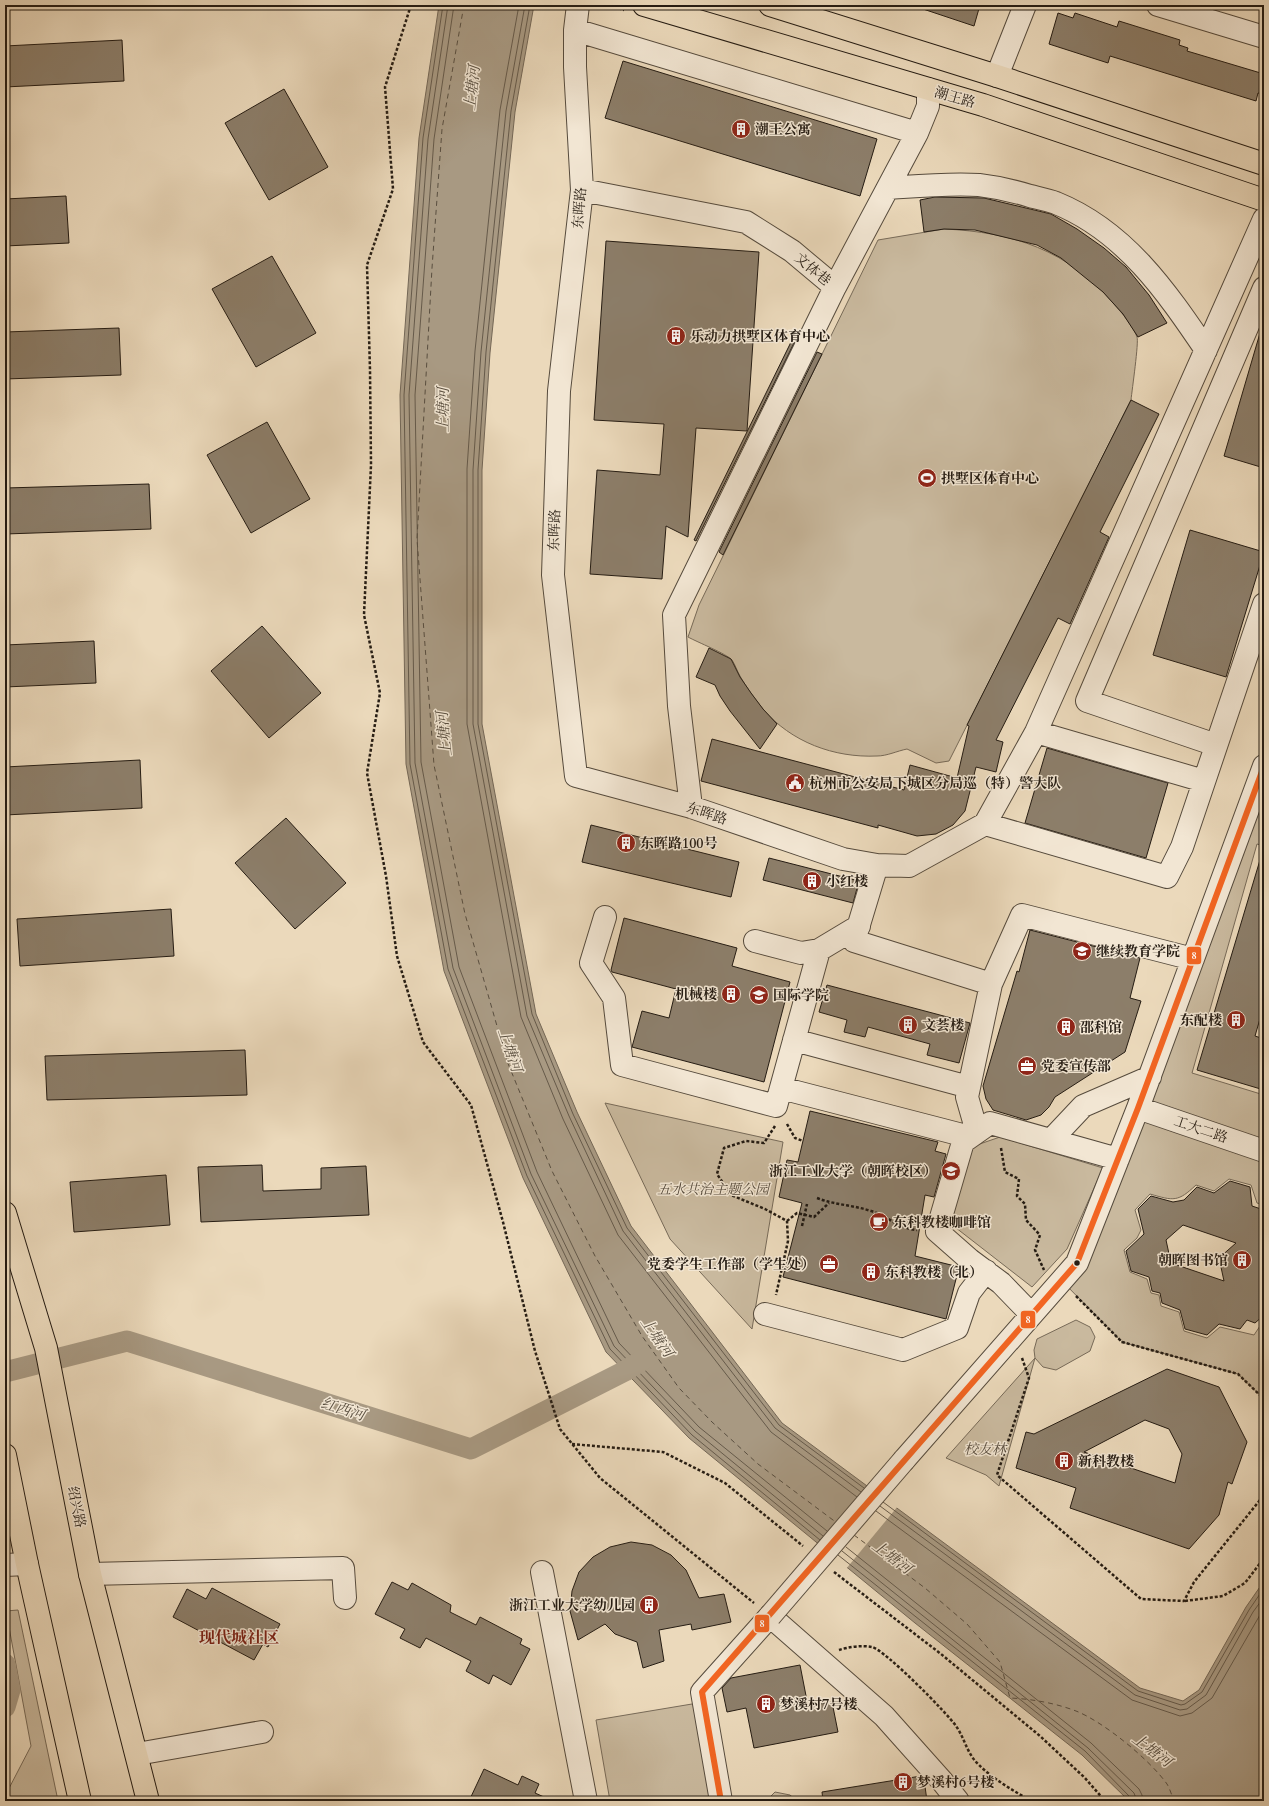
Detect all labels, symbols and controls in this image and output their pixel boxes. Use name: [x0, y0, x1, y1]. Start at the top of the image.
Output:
water label: 上塘河: [460, 62, 485, 111]
street label: 潮王路: [932, 83, 978, 112]
building icon: 潮王公寓: [730, 118, 752, 140]
place label: 潮王公寓: [755, 120, 811, 139]
street label: 东晖路: [568, 186, 591, 230]
street label: 文体巷: [790, 249, 835, 290]
building icon: 乐动力拱墅区体育中心: [665, 325, 687, 347]
place label: 乐动力拱墅区体育中心: [690, 327, 830, 346]
water label: 上塘河: [433, 385, 453, 433]
sports icon: 拱墅区体育中心: [916, 467, 938, 489]
place label: 拱墅区体育中心: [941, 469, 1039, 488]
street label: 东晖路: [544, 509, 565, 551]
water label: 上塘河: [431, 708, 456, 757]
public building icon: 杭州市公安局下城区分局巡（特）警大队: [784, 772, 806, 794]
place label: 杭州市公安局下城区分局巡（特）警大队: [809, 774, 1061, 793]
street label: 东晖路: [684, 798, 730, 829]
building icon: 东晖路100号: [615, 832, 637, 854]
place label: 东晖路100号: [640, 834, 718, 853]
building icon: 小红楼: [801, 870, 823, 892]
place label: 小红楼: [826, 872, 868, 891]
school or university icon: 继续教育学院: [1071, 940, 1093, 962]
place label: 继续教育学院: [1096, 942, 1180, 961]
line badge: 8: [1186, 946, 1202, 965]
text: 8: [1191, 948, 1197, 963]
building icon: 机械楼: [720, 983, 742, 1005]
school or university icon: 国际学院: [748, 984, 770, 1006]
place label: 机械楼: [675, 985, 717, 1004]
place label: 国际学院: [773, 986, 829, 1005]
building icon: 东配楼: [1225, 1009, 1247, 1031]
place label: 东配楼: [1180, 1011, 1222, 1030]
building icon: 文荟楼: [897, 1014, 919, 1036]
place label: 文荟楼: [922, 1016, 964, 1035]
building icon: 邵科馆: [1055, 1016, 1077, 1038]
place label: 邵科馆: [1080, 1018, 1122, 1037]
water label: 上塘河: [493, 1025, 528, 1077]
office icon: 党委宣传部: [1016, 1055, 1038, 1077]
place label: 党委宣传部: [1041, 1057, 1111, 1076]
street label: 工大二路: [1171, 1111, 1230, 1148]
school or university icon: 浙江工业大学（朝晖校区）: [940, 1160, 962, 1182]
place label: 浙江工业大学（朝晖校区）: [769, 1162, 937, 1181]
park label: 五水共治主题公园: [657, 1180, 771, 1199]
cafe icon: 东科教楼咖啡馆: [868, 1211, 890, 1233]
place label: 东科教楼咖啡馆: [893, 1213, 991, 1232]
building icon: 朝晖图书馆: [1231, 1249, 1253, 1271]
place label: 朝晖图书馆: [1158, 1251, 1228, 1270]
office icon: 党委学生工作部（学生处）: [818, 1253, 840, 1275]
place label: 党委学生工作部（学生处）: [647, 1255, 815, 1274]
unlabelled marker: [1072, 1258, 1082, 1268]
building icon: 东科教楼（北）: [860, 1261, 882, 1283]
place label: 东科教楼（北）: [885, 1263, 983, 1282]
line badge: 8: [1020, 1310, 1036, 1329]
text: 8: [1025, 1312, 1031, 1327]
water label: 上塘河: [636, 1313, 680, 1364]
water label: 红西河: [319, 1393, 370, 1426]
park label: 校友林: [964, 1440, 1008, 1459]
building icon: 新科教楼: [1053, 1450, 1075, 1472]
place label: 新科教楼: [1078, 1452, 1134, 1471]
street label: 绍兴路: [63, 1485, 90, 1530]
water label: 上塘河: [868, 1535, 918, 1580]
building icon: 浙江工业大学幼儿园: [638, 1594, 660, 1616]
place label: 浙江工业大学幼儿园: [509, 1596, 635, 1615]
line badge: 8: [754, 1614, 770, 1633]
text: 8: [759, 1616, 765, 1631]
district label: 现代城社区: [199, 1627, 279, 1649]
building icon: 梦溪村7号楼: [755, 1693, 777, 1715]
place label: 梦溪村7号楼: [780, 1695, 857, 1714]
water label: 上塘河: [1128, 1728, 1178, 1773]
building icon: 梦溪村6号楼: [892, 1771, 914, 1793]
place label: 梦溪村6号楼: [917, 1773, 994, 1792]

